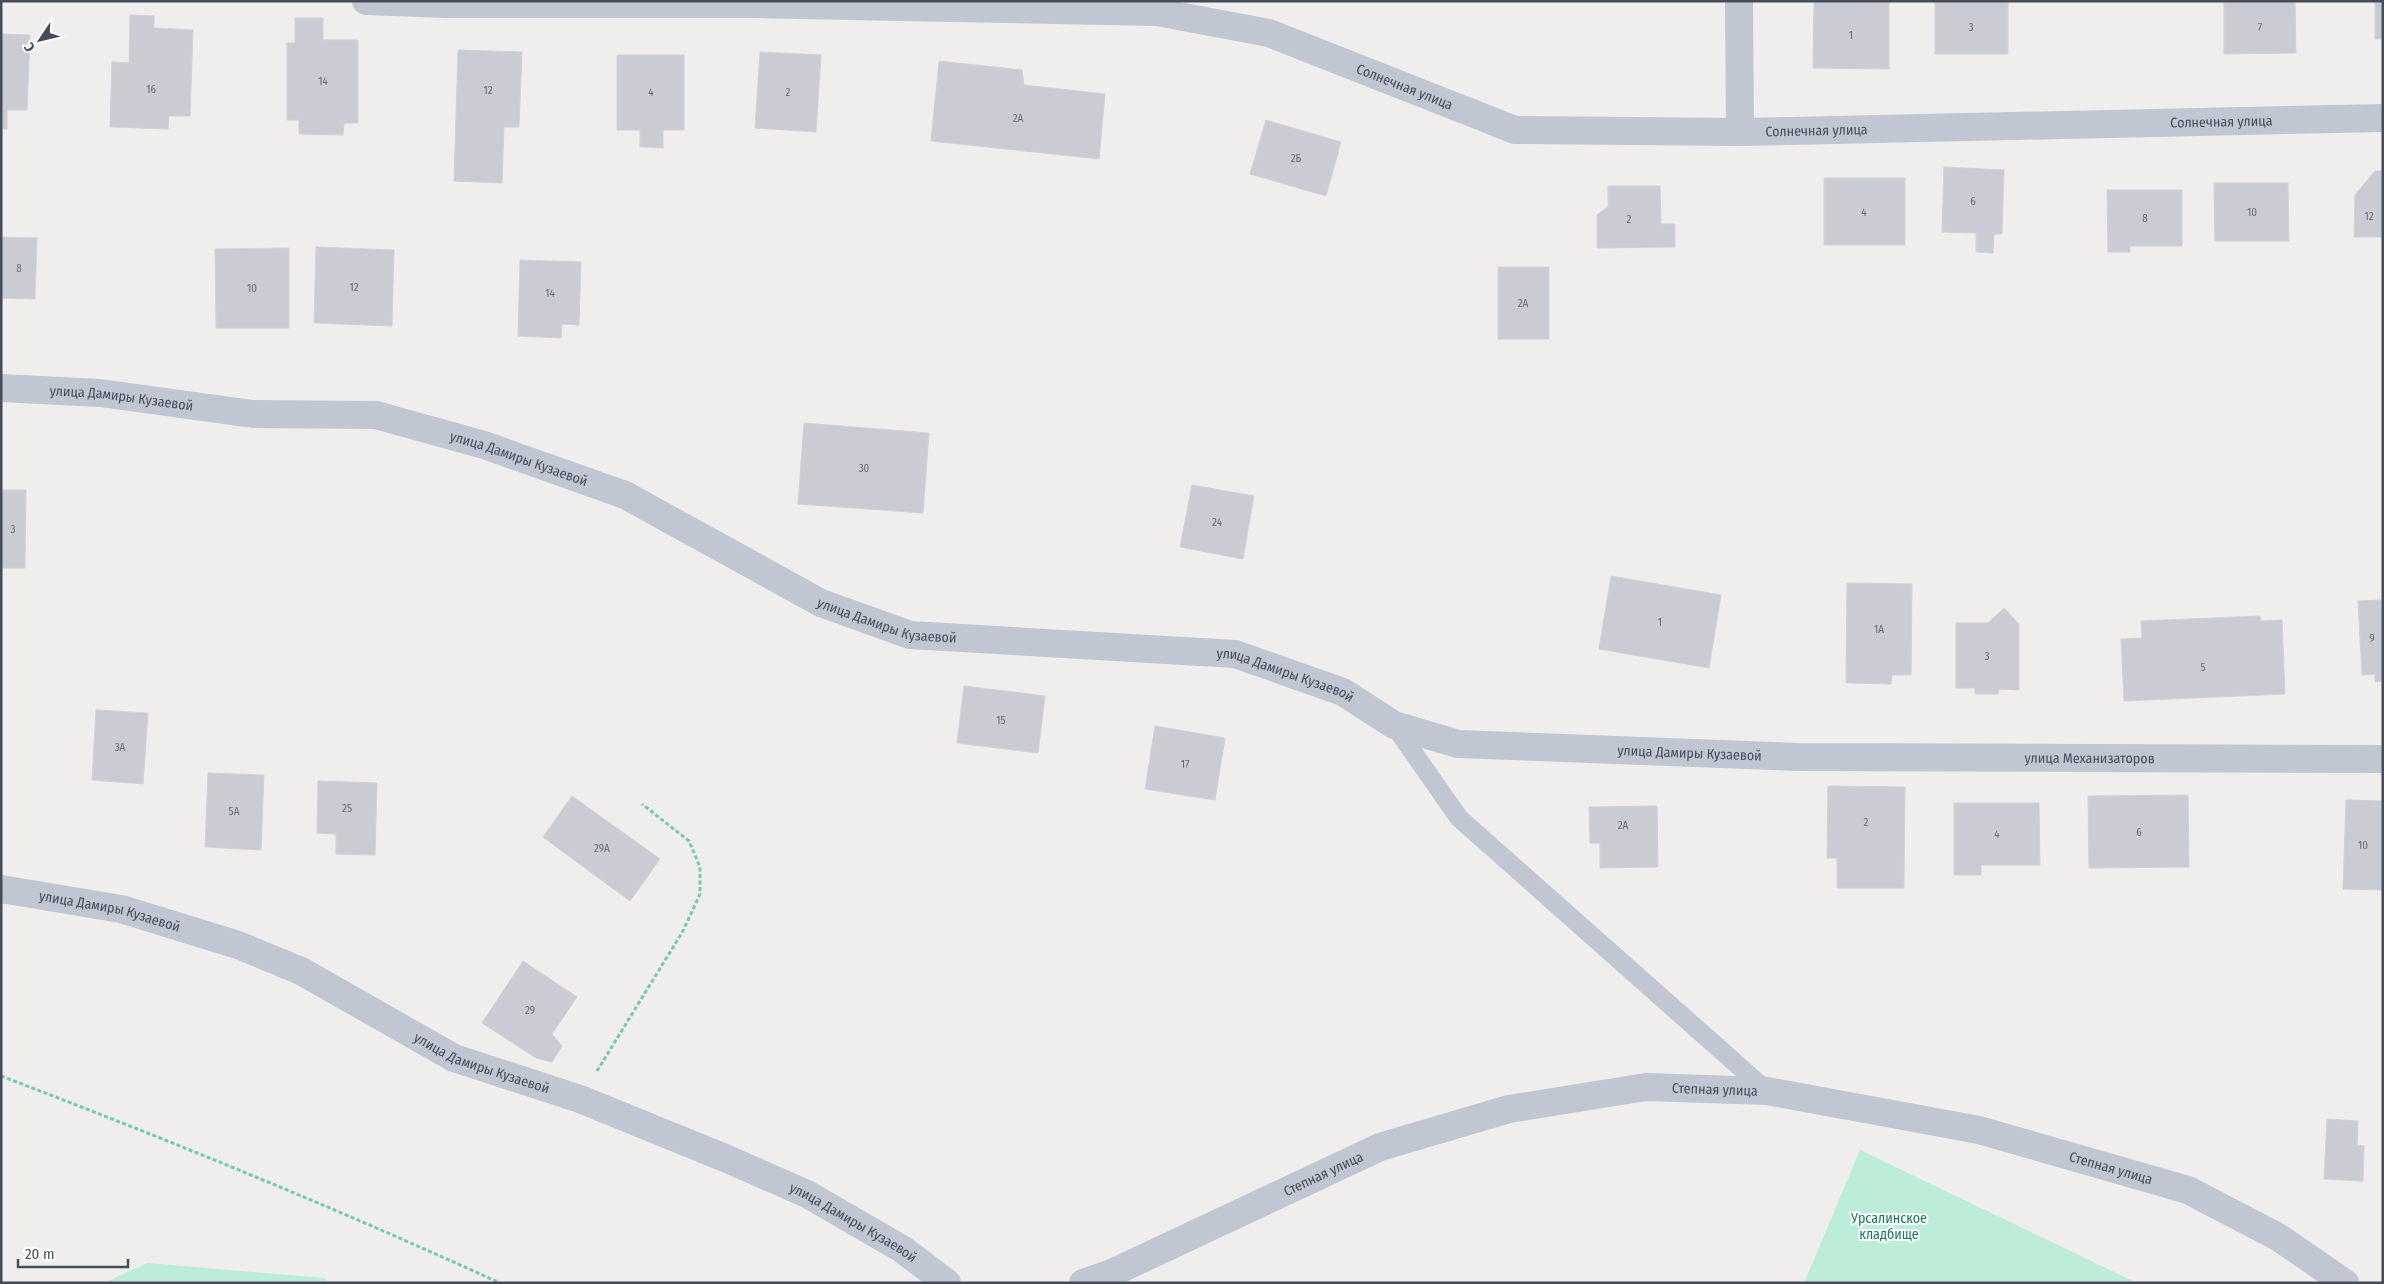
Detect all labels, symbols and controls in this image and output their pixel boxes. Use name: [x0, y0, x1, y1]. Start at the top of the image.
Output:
north arrow: [15, 15, 65, 65]
house number: 3: [1969, 21, 1974, 34]
house number: 7: [2258, 21, 2263, 34]
house number: 1: [1849, 29, 1853, 42]
text: С: [20, 39, 39, 55]
street label: Солнечная улица: [1354, 60, 1455, 114]
house number: 14: [318, 75, 328, 88]
house number: 16: [146, 83, 156, 96]
house number: 12: [483, 84, 493, 97]
house number: 4: [648, 86, 654, 99]
house number: 2: [786, 86, 791, 99]
house number: 2А: [1013, 112, 1024, 125]
street label: Солнечная улица: [2170, 112, 2273, 132]
street label: Солнечная улица: [1765, 121, 1868, 140]
house number: 2Б: [1291, 152, 1302, 165]
house number: 6: [1970, 195, 1976, 208]
house number: 4: [1861, 206, 1867, 219]
house number: 10: [2247, 206, 2257, 219]
house number: 12: [2364, 210, 2374, 223]
house number: 8: [2142, 212, 2148, 225]
house number: 2: [1627, 213, 1632, 226]
house number: 8: [16, 262, 22, 275]
house number: 12: [349, 281, 359, 294]
house number: 10: [247, 282, 257, 295]
house number: 14: [545, 287, 555, 300]
house number: 2А: [1518, 297, 1529, 310]
street label: улица Дамиры Кузаевой: [49, 382, 194, 415]
street label: улица Дамиры Кузаевой: [448, 428, 590, 490]
house number: 30: [859, 462, 870, 475]
house number: 24: [1212, 516, 1223, 529]
house number: 3: [11, 523, 16, 536]
street label: улица Дамиры Кузаевой: [814, 594, 957, 647]
house number: 1: [1658, 616, 1662, 629]
house number: 1А: [1874, 623, 1884, 636]
house number: 9: [2369, 632, 2375, 645]
street label: улица Дамиры Кузаевой: [1216, 645, 1357, 706]
house number: 3: [1985, 650, 1990, 663]
house number: 5: [2200, 661, 2206, 674]
house number: 15: [996, 714, 1006, 727]
house number: 3А: [115, 741, 126, 754]
street label: улица Дамиры Кузаевой: [1617, 742, 1762, 765]
street label: улица Механизаторов: [2024, 750, 2155, 767]
house number: 17: [1181, 758, 1190, 771]
house number: 25: [342, 802, 352, 815]
house number: 5А: [229, 805, 240, 818]
house number: 2: [1864, 816, 1869, 829]
house number: 2А: [1618, 819, 1629, 832]
house number: 6: [2136, 826, 2142, 839]
house number: 4: [1994, 828, 2000, 841]
house number: 10: [2358, 839, 2368, 852]
house number: 29А: [594, 842, 610, 855]
street label: улица Дамиры Кузаевой: [38, 887, 182, 936]
house number: 29: [525, 1004, 535, 1017]
street label: улица Дамиры Кузаевой: [411, 1029, 552, 1098]
street label: Степная улица: [1672, 1080, 1758, 1100]
street label: Степная улица: [1281, 1148, 1366, 1200]
street label: Степная улица: [2067, 1148, 2155, 1188]
street label: улица Дамиры Кузаевой: [787, 1179, 920, 1266]
park label: Урсалинское кладбище: [1850, 1210, 1927, 1243]
scale bar: [18, 1236, 128, 1268]
text: 20 m: [25, 1245, 55, 1263]

